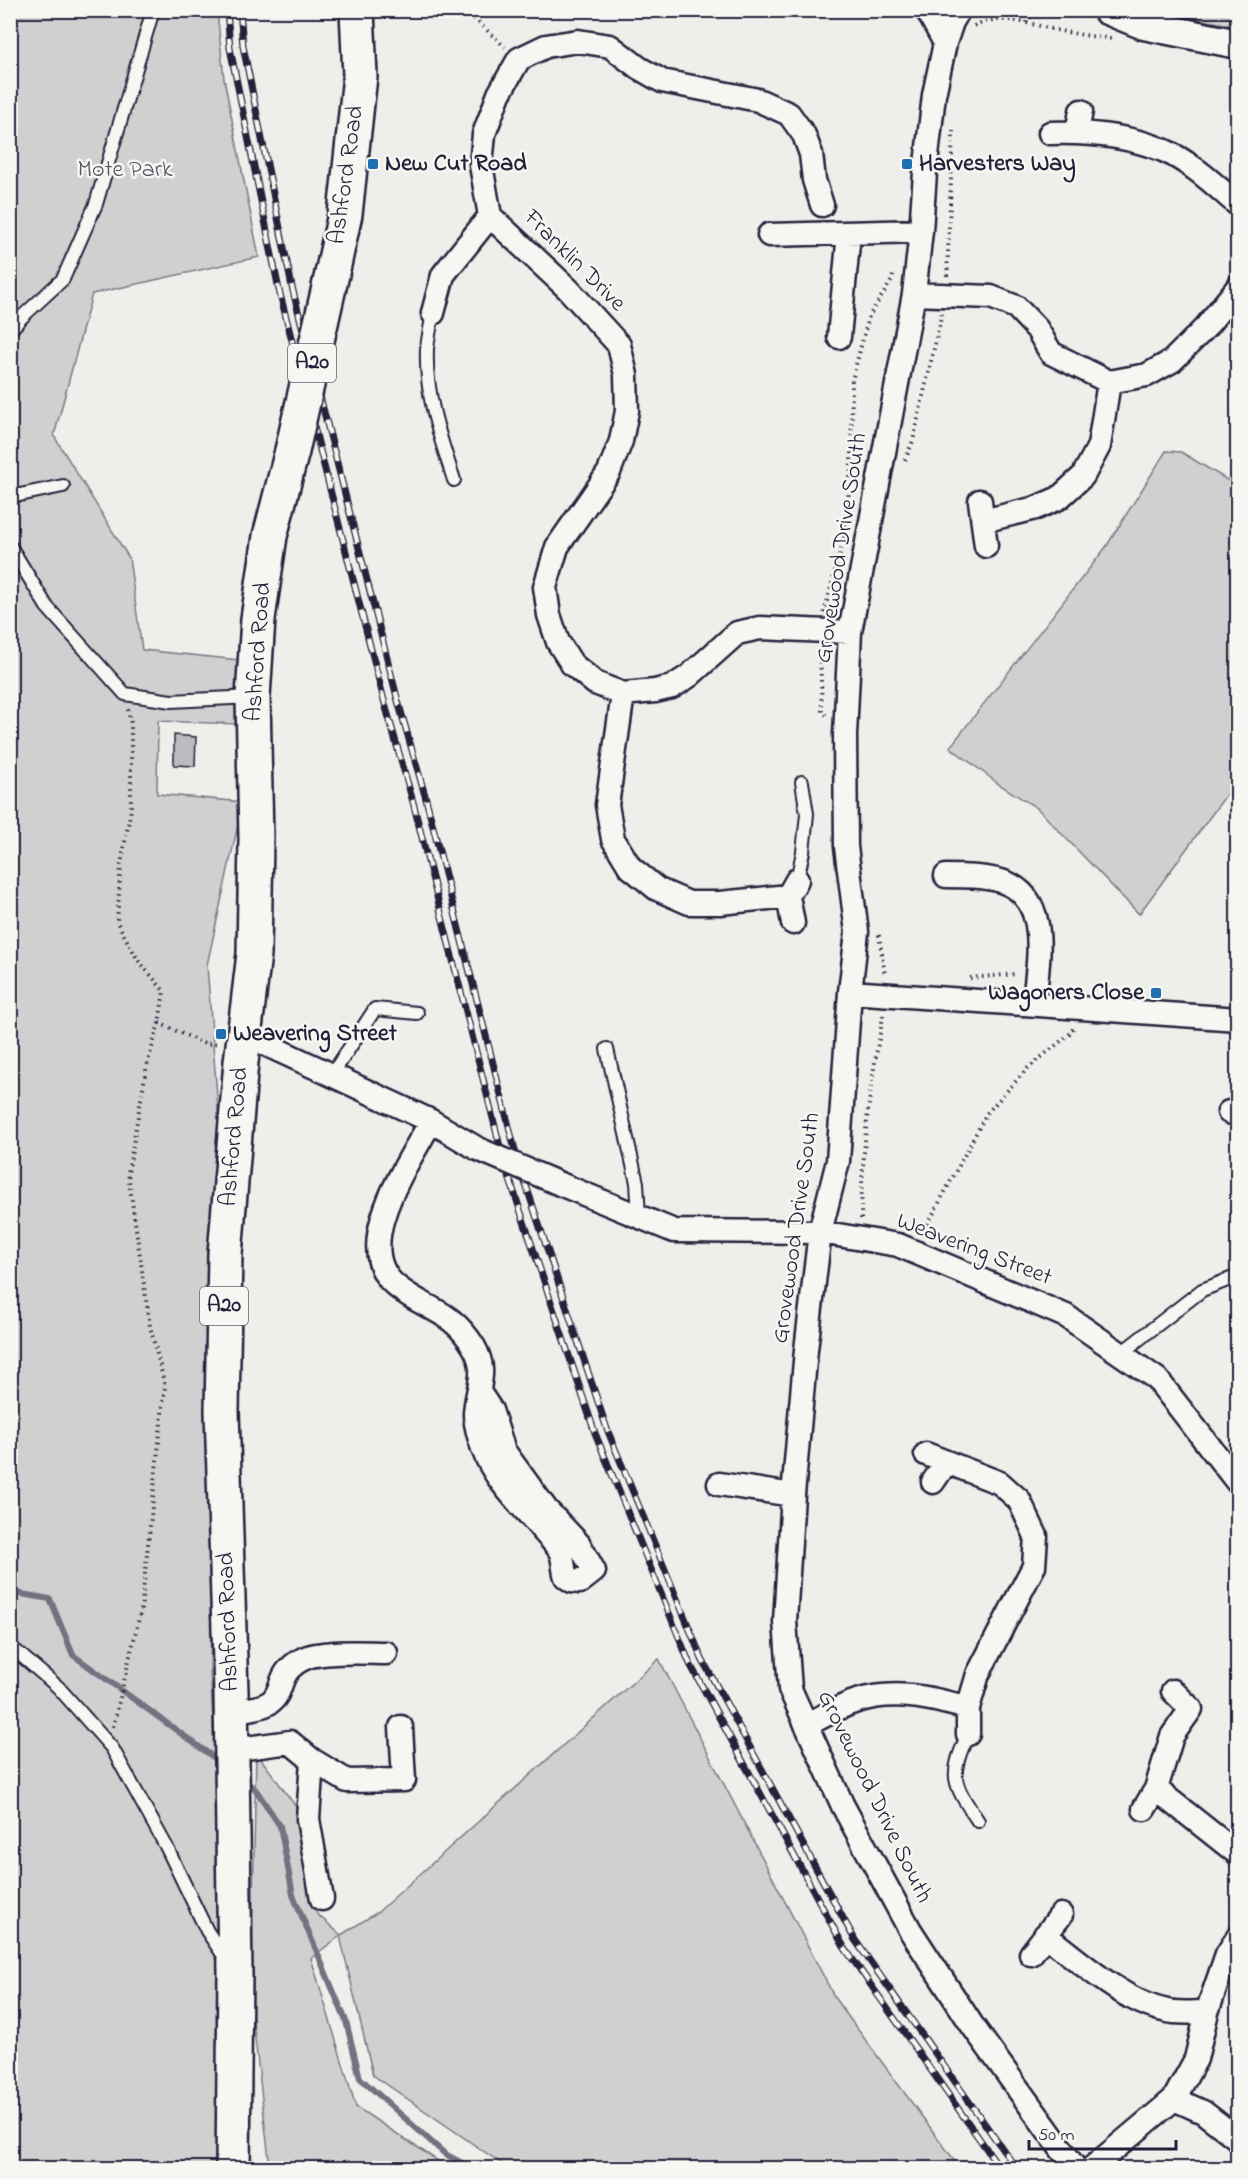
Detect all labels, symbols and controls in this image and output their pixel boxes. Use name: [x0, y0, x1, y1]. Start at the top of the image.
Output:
street label: Ashford Road: [320, 103, 374, 247]
place label: New Cut Road: [385, 147, 527, 182]
place label: Harvesters Way: [919, 147, 1076, 183]
park label: Mote Park: [77, 153, 173, 188]
marker: New Cut Road: [366, 157, 380, 171]
marker: Harvesters Way: [900, 157, 914, 171]
street label: Franklin Drive: [514, 201, 633, 320]
road number: A20: [288, 344, 336, 382]
street label: Grovewood Drive South: [807, 430, 877, 666]
street label: Ashford Road: [237, 581, 281, 723]
place label: Wagoners Close: [988, 976, 1145, 1012]
marker: Wagoners Close: [1149, 986, 1163, 1000]
place label: Weavering Street: [233, 1017, 398, 1053]
marker: Weavering Street: [214, 1027, 228, 1041]
street label: Ashford Road: [211, 1065, 259, 1208]
street label: Grovewood Drive South: [763, 1110, 831, 1346]
street label: Weavering Street: [891, 1204, 1057, 1296]
road number: A20: [200, 1287, 248, 1325]
street label: Ashford Road: [209, 1551, 249, 1692]
street label: Grovewood Drive South: [807, 1685, 941, 1909]
scale bar: [1029, 2113, 1176, 2151]
text: 50 m: [1038, 2123, 1075, 2149]

